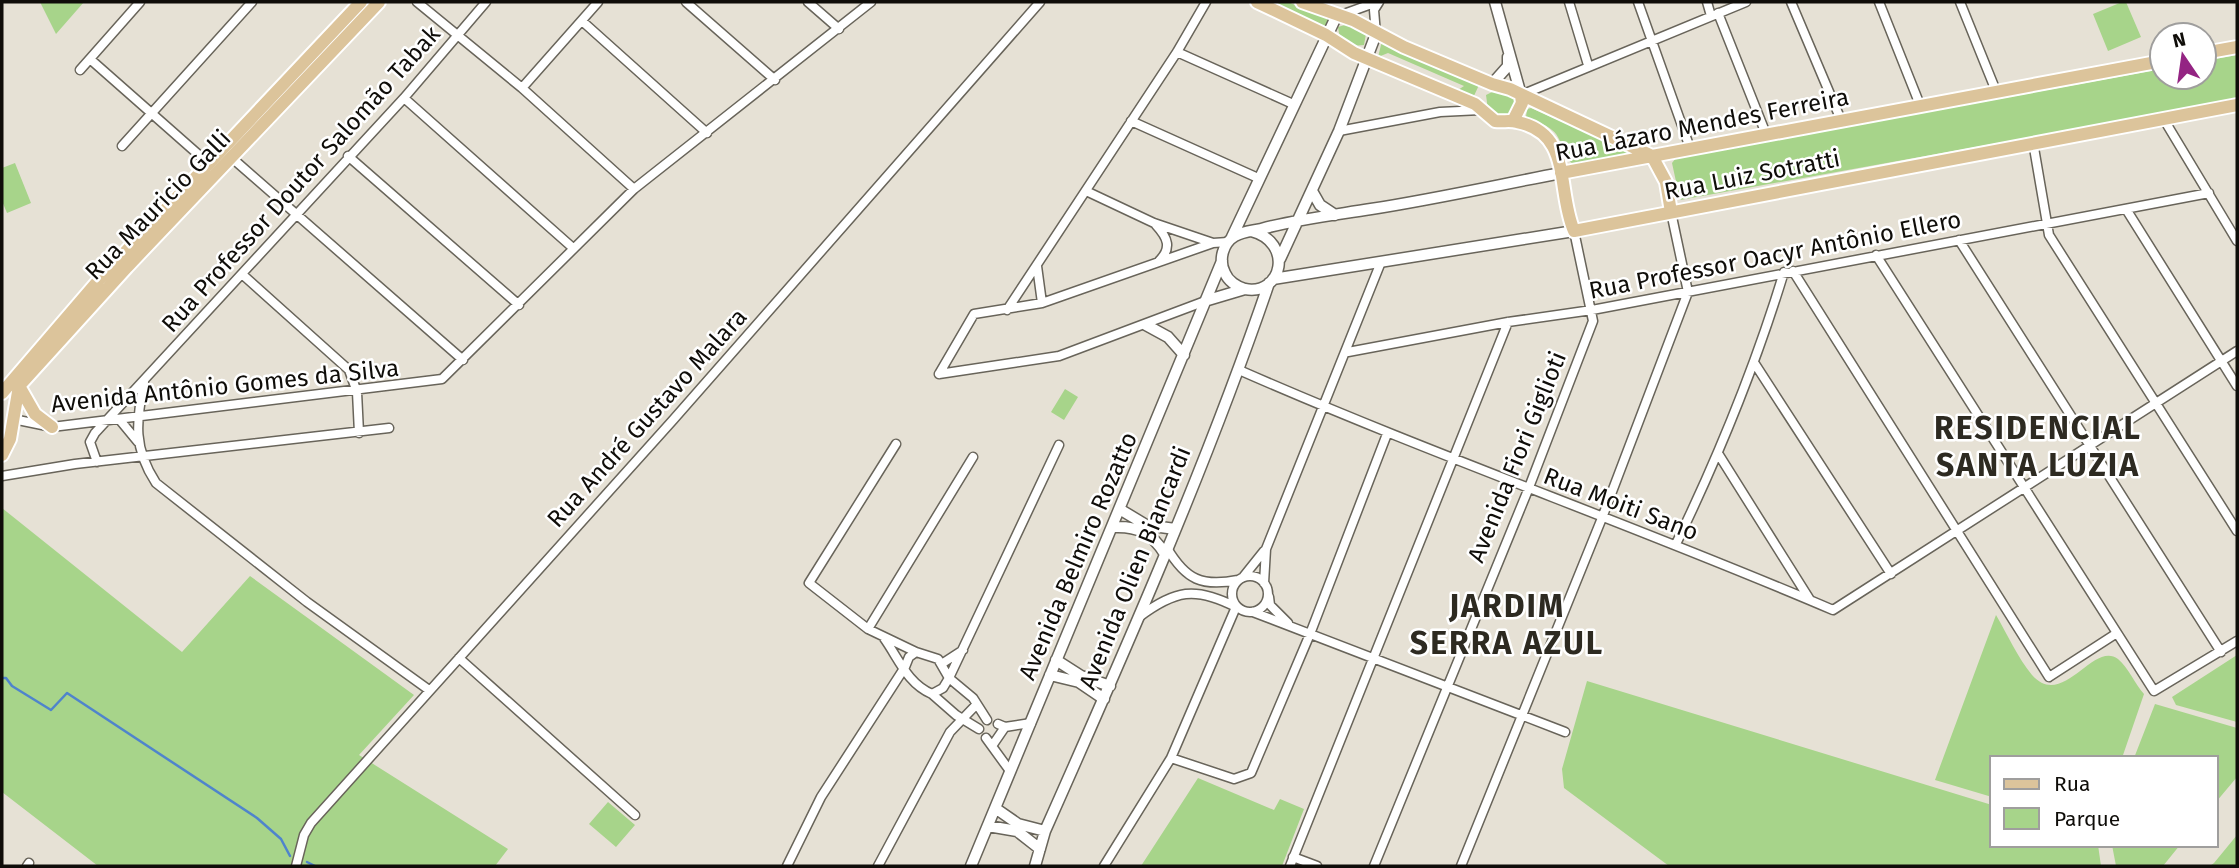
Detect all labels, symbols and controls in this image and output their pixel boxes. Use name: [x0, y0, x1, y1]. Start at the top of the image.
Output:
street label: Rua Professor Doutor Salomão Tabak: [156, 20, 447, 338]
north arrow: [2148, 21, 2218, 91]
text: N: [2171, 27, 2188, 53]
street label: Rua Lázaro Mendes Ferreira: [1553, 83, 1851, 167]
street label: Rua Mauricio Galli: [79, 124, 237, 286]
street label: Rua Luiz Sotratti: [1662, 144, 1842, 206]
street label: Rua Professor Oacyr Antônio Ellero: [1587, 205, 1963, 305]
street label: Rua André Gustavo Malara: [541, 303, 753, 533]
street label: Avenida Fiori Giglioti: [1462, 347, 1572, 567]
street label: Avenida Antônio Gomes da Silva: [50, 354, 400, 418]
district label: RESIDENCIAL SANTA LUZIA: [1934, 409, 2142, 484]
street label: Avenida Belmiro Rozatto: [1013, 428, 1143, 684]
street label: Avenida Olien Biancardi: [1073, 442, 1197, 694]
street label: Rua Moiti Sano: [1540, 462, 1702, 546]
district label: JARDIM SERRA AZUL: [1410, 587, 1604, 662]
legend: [1990, 756, 2218, 847]
text: Rua: [2054, 771, 2090, 797]
text: Parque: [2054, 806, 2120, 832]

